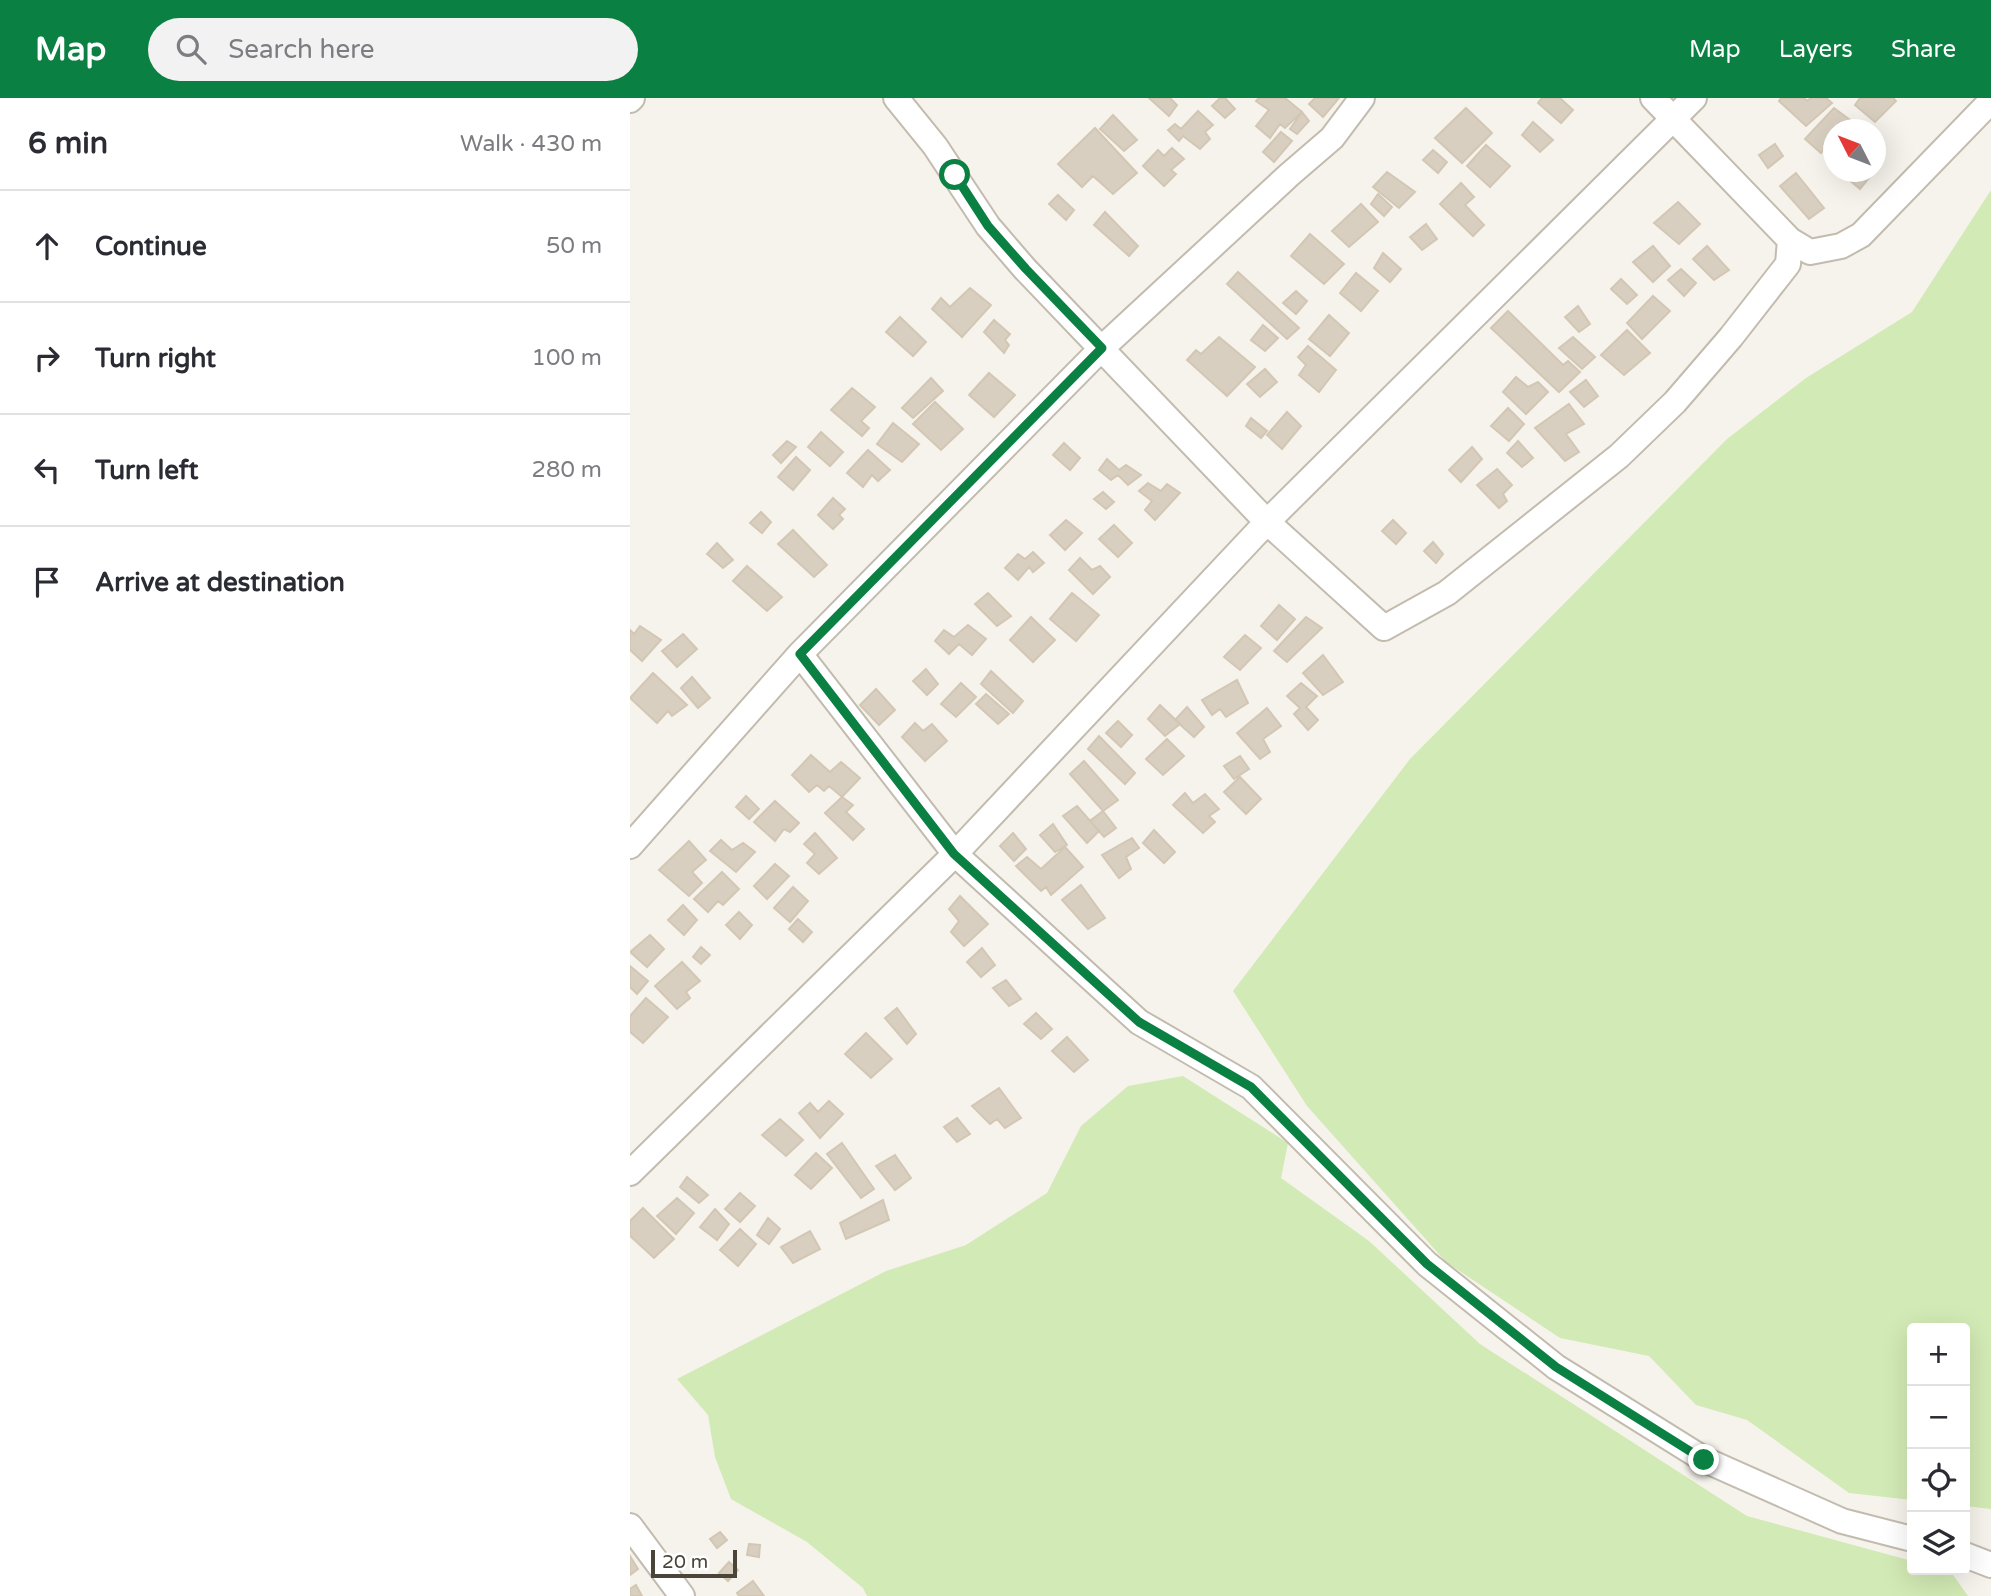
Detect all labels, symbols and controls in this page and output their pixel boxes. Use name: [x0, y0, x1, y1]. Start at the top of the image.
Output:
search box: [148, 18, 638, 81]
text: Map: [35, 30, 106, 69]
icon: search: [172, 30, 210, 68]
text: Search here: [228, 34, 374, 65]
text: Map: [1689, 35, 1741, 64]
text: Layers: [1779, 35, 1853, 64]
text: Share: [1891, 35, 1956, 64]
north arrow: [1823, 119, 1886, 182]
text: 6 min: [28, 125, 108, 162]
text: Walk · 430 m: [460, 130, 602, 158]
route start: [939, 159, 970, 190]
icon: ahead: [28, 227, 66, 265]
text: Continue: [95, 231, 207, 262]
text: 50 m: [546, 232, 602, 260]
icon: right: [28, 339, 66, 377]
text: Turn right: [95, 343, 216, 374]
text: 100 m: [532, 344, 602, 372]
icon: left: [28, 451, 66, 489]
text: Turn left: [95, 455, 198, 486]
text: 280 m: [532, 456, 602, 484]
icon: arrive: [28, 563, 66, 601]
text: Arrive at destination: [95, 567, 345, 598]
map controls: [1907, 1323, 1970, 1575]
button: +: [1907, 1323, 1970, 1386]
button: −: [1907, 1386, 1970, 1449]
route end: [1688, 1444, 1719, 1475]
button: locate: [1907, 1449, 1970, 1512]
button: layers: [1907, 1512, 1970, 1575]
scale bar: [651, 1547, 737, 1579]
text: 20 m: [662, 1551, 708, 1573]

